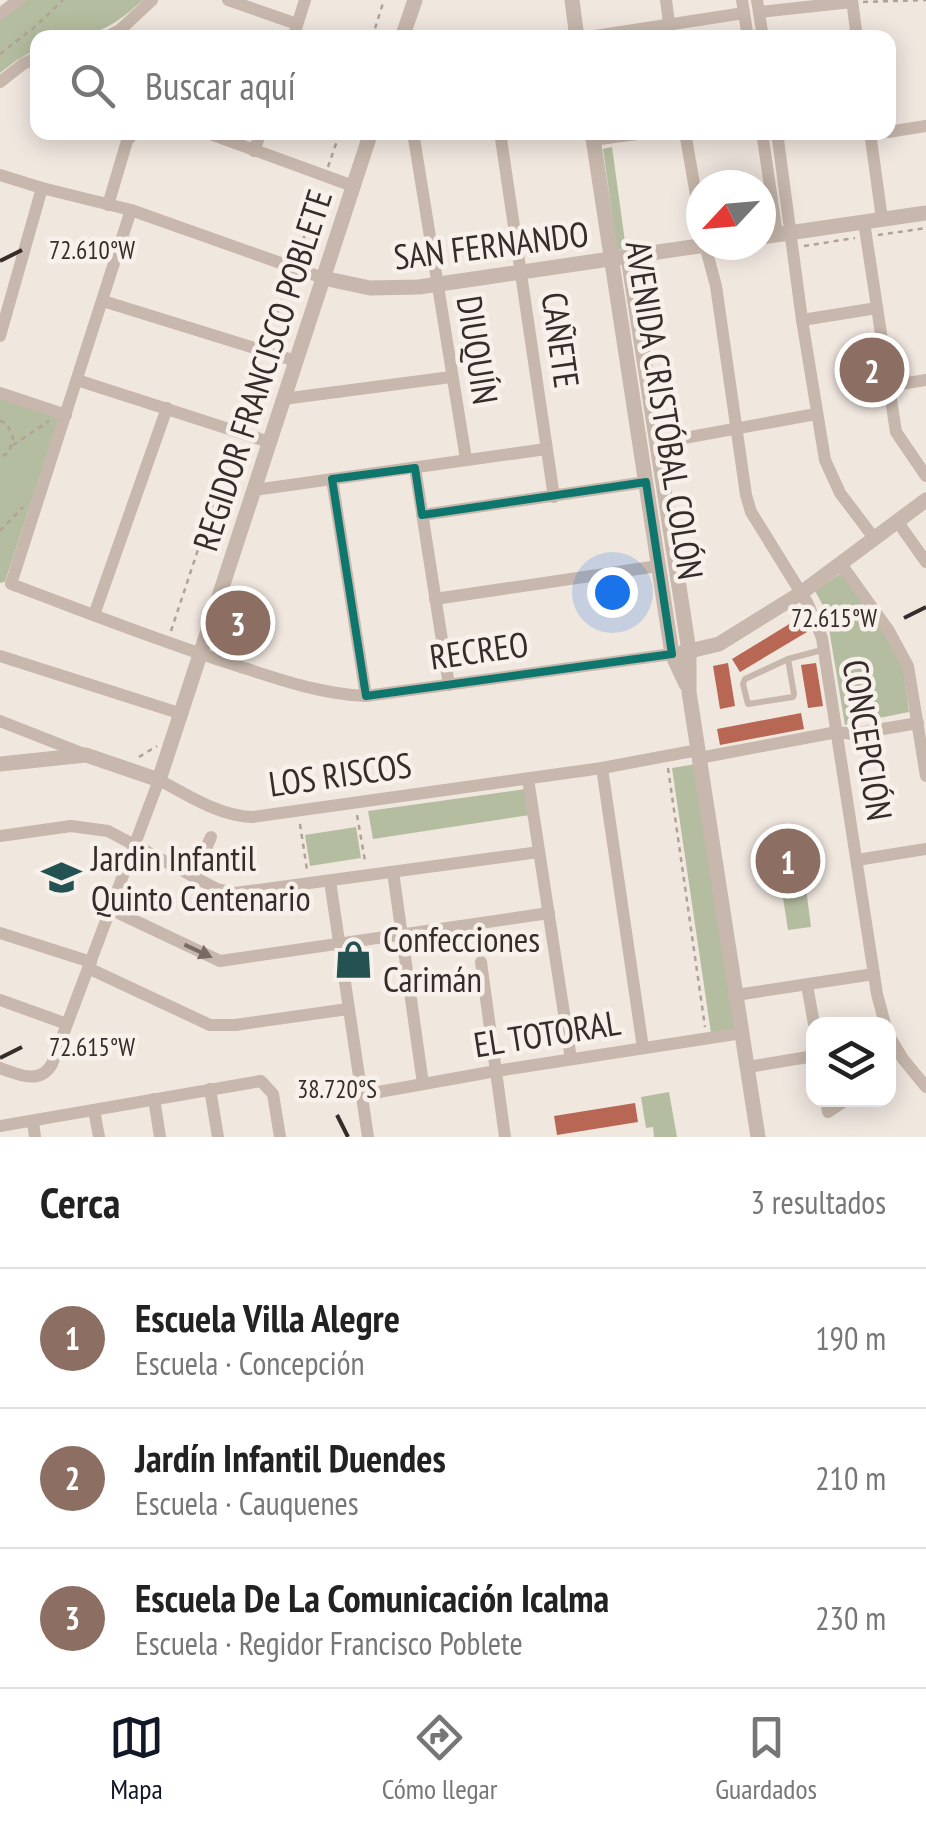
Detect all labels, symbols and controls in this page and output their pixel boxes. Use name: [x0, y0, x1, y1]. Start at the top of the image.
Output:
search box: [30, 30, 896, 140]
icon: search: [65, 58, 120, 113]
text: Buscar aquí: [145, 61, 296, 110]
north arrow: [686, 170, 776, 260]
street label: REGIDOR FRANCISCO POBLETE: [182, 184, 342, 556]
street label: SAN FERNANDO: [391, 210, 591, 280]
text: 72.610°W: [49, 234, 135, 266]
street label: AVENIDA CRISTÓBAL COLÓN: [616, 237, 714, 583]
street label: CAÑETE: [532, 289, 590, 391]
street label: DIUQUÍN: [447, 292, 509, 408]
pin: 2: [840, 332, 904, 408]
your location: [587, 567, 638, 618]
pin: 3: [206, 586, 270, 660]
text: 72.615°W: [791, 602, 877, 634]
street label: RECREO: [427, 620, 531, 680]
street label: CONCEPCIÓN: [833, 656, 903, 824]
street label: LOS RISCOS: [266, 741, 414, 807]
pin: 1: [756, 824, 820, 898]
place label: Jardin Infantil Quinto Centenario: [90, 835, 311, 921]
school or university icon: Jardin Infantil Quinto Centenario: [40, 857, 82, 899]
place label: Confecciones Carimán: [383, 916, 540, 1002]
shop icon: Confecciones Carimán: [332, 938, 374, 980]
one-way arrow: [184, 942, 213, 959]
street label: EL TOTORAL: [470, 999, 624, 1067]
map controls: [806, 1017, 896, 1107]
button: layers: [806, 1017, 896, 1107]
text: 72.615°W: [49, 1031, 135, 1063]
text: 38.720°S: [297, 1073, 377, 1105]
text: Cerca: [40, 1175, 120, 1230]
text: 3 resultados: [751, 1181, 886, 1223]
text: Escuela Villa Alegre: [135, 1293, 400, 1342]
text: 1: [65, 1317, 80, 1359]
text: 190 m: [815, 1317, 886, 1359]
text: Escuela · Concepción: [135, 1342, 365, 1384]
text: Jardín Infantil Duendes: [135, 1433, 446, 1482]
text: 2: [65, 1457, 80, 1499]
text: 210 m: [815, 1457, 886, 1499]
text: Escuela · Cauquenes: [135, 1482, 359, 1524]
text: Escuela De La Comunicación Icalma: [135, 1573, 609, 1622]
text: 3: [65, 1597, 80, 1639]
text: 230 m: [815, 1597, 886, 1639]
text: Escuela · Regidor Francisco Poblete: [135, 1622, 523, 1664]
tab: Mapa: [109, 1710, 164, 1807]
tab: Cómo llegar: [382, 1710, 497, 1807]
tab: Guardados: [715, 1710, 817, 1807]

